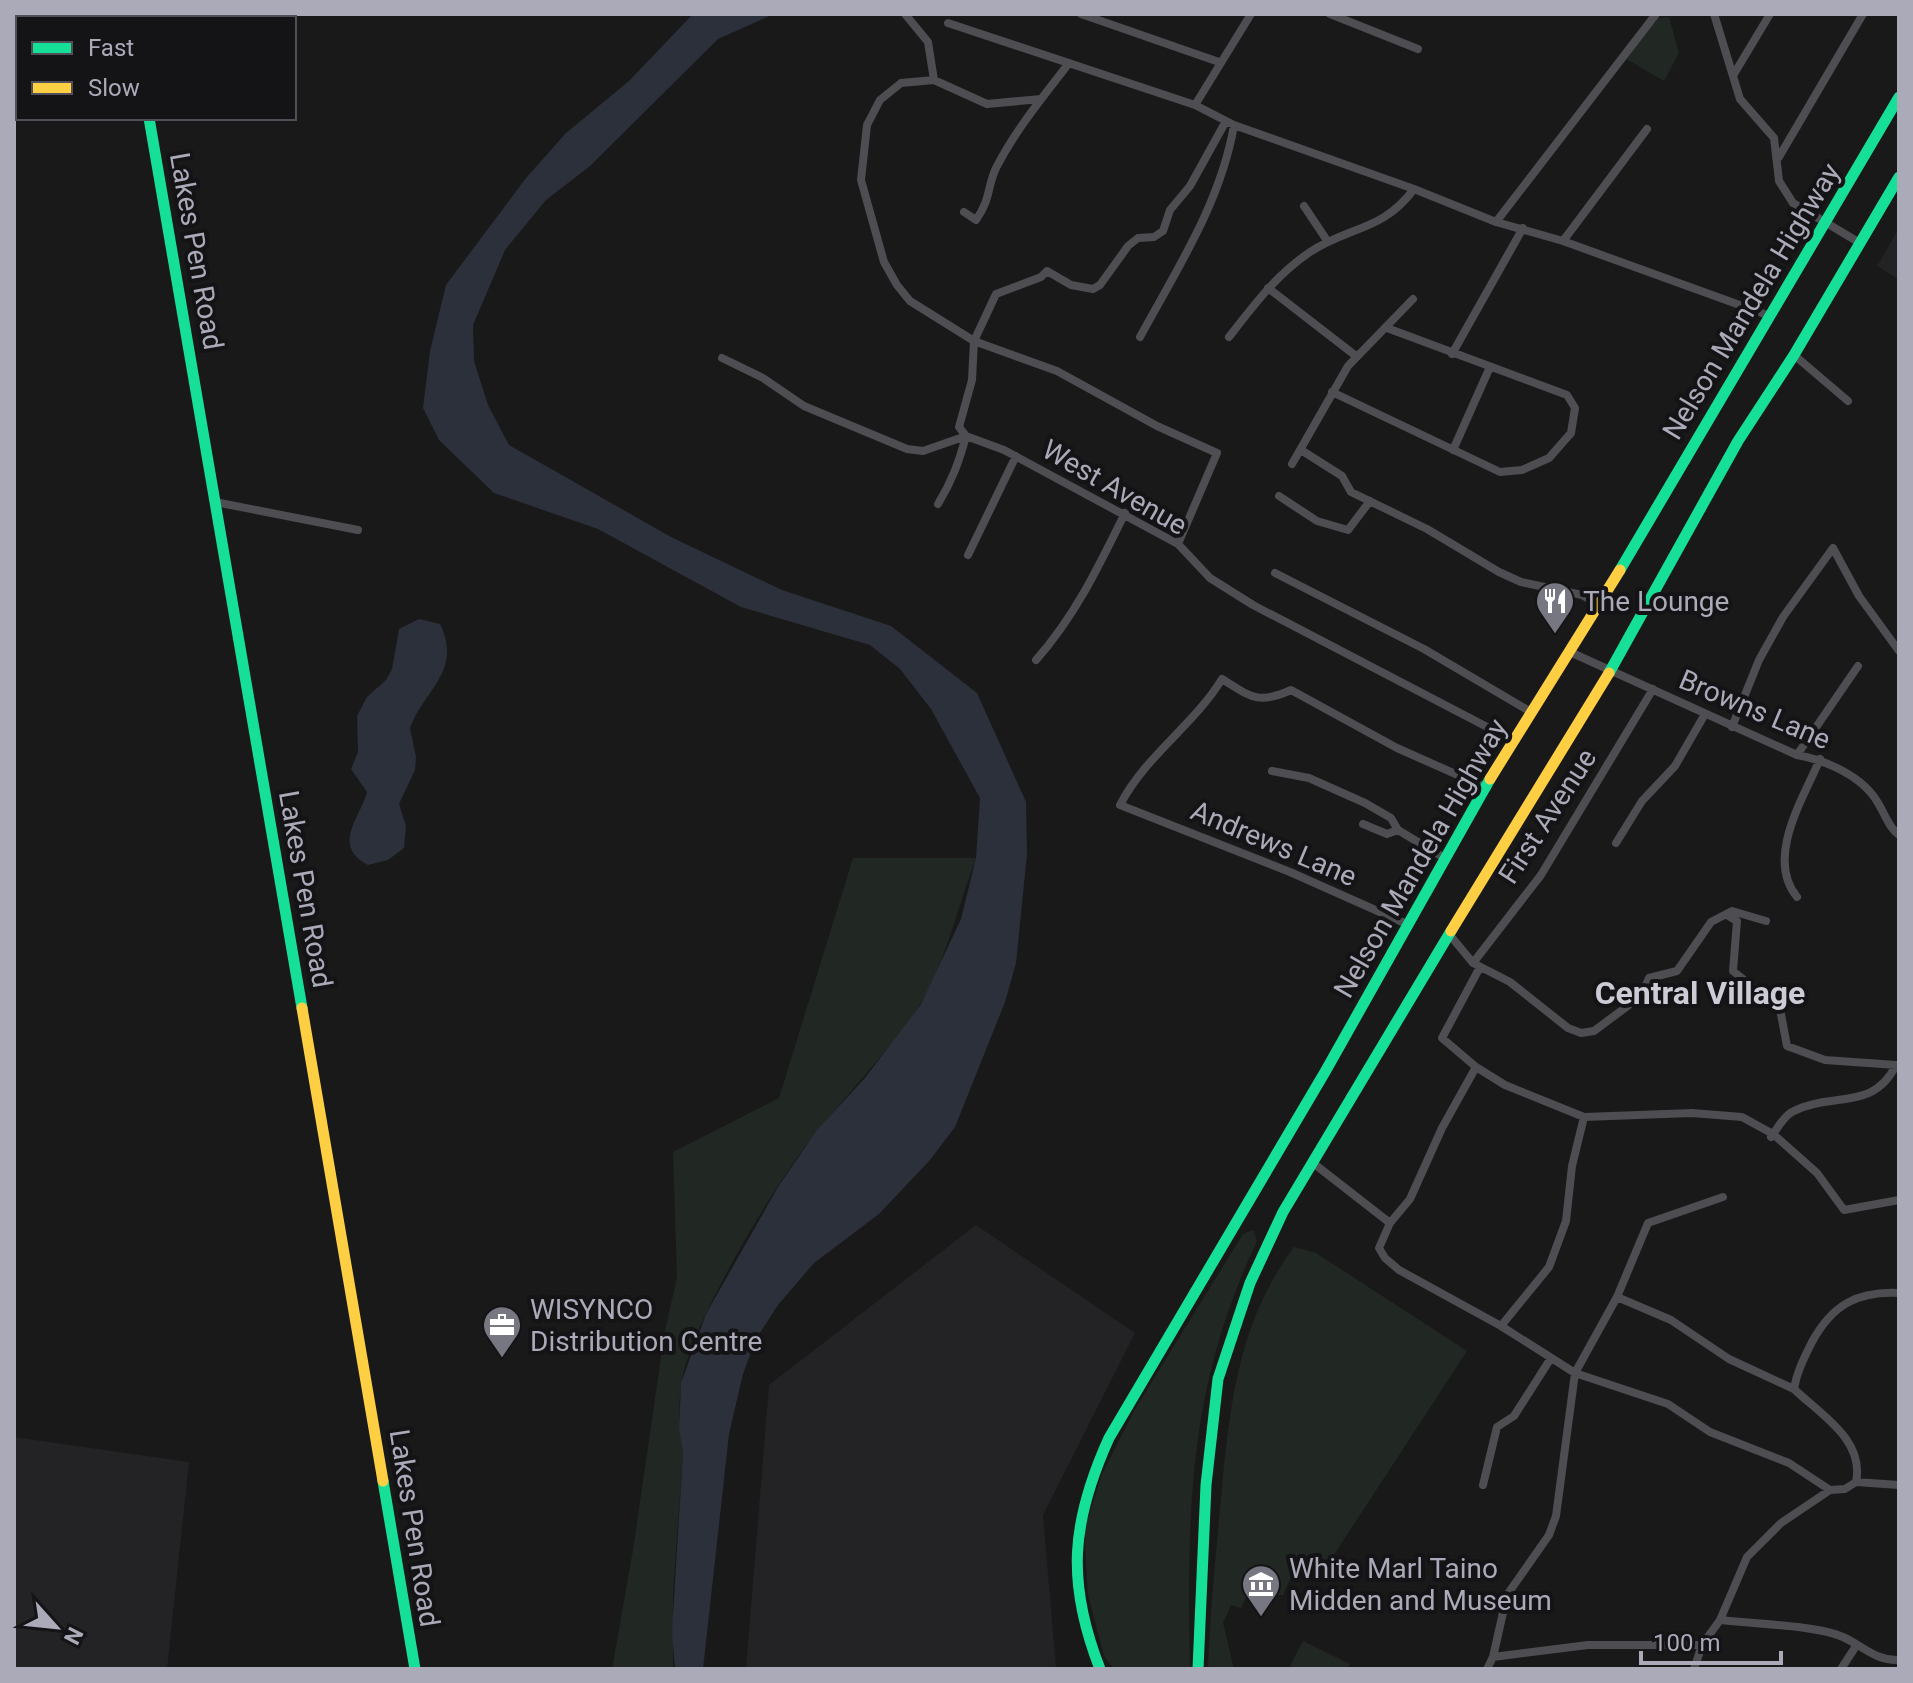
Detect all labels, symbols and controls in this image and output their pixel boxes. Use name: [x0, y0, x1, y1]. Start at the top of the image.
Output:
legend: [16, 16, 296, 120]
text: Fast: [88, 34, 134, 62]
text: Slow: [88, 74, 140, 102]
street label: Lakes Pen Road: [163, 150, 230, 352]
street label: Nelson Mandela Highway: [1656, 157, 1847, 445]
street label: West Avenue: [1037, 433, 1193, 542]
restaurant icon: The Lounge: [1534, 580, 1576, 635]
place label: The Lounge: [1583, 585, 1729, 618]
street label: Browns Lane: [1674, 663, 1835, 756]
street label: Nelson Mandela Highway: [1327, 713, 1514, 1004]
street label: First Avenue: [1492, 743, 1603, 890]
street label: Lakes Pen Road: [272, 788, 339, 990]
street label: Andrews Lane: [1186, 794, 1362, 893]
district label: Central Village: [1595, 974, 1805, 1012]
place label: WISYNCO Distribution Centre: [530, 1293, 762, 1358]
office icon: WISYNCO Distribution Centre: [481, 1304, 523, 1359]
street label: Lakes Pen Road: [383, 1427, 446, 1629]
place label: White Marl Taino Midden and Museum: [1289, 1552, 1552, 1617]
museum icon: White Marl Taino Midden and Museum: [1240, 1563, 1282, 1618]
north arrow: [16, 1587, 96, 1667]
scale bar: [1641, 1615, 1781, 1665]
text: N: [59, 1623, 88, 1648]
text: 100 m: [1653, 1629, 1720, 1657]

